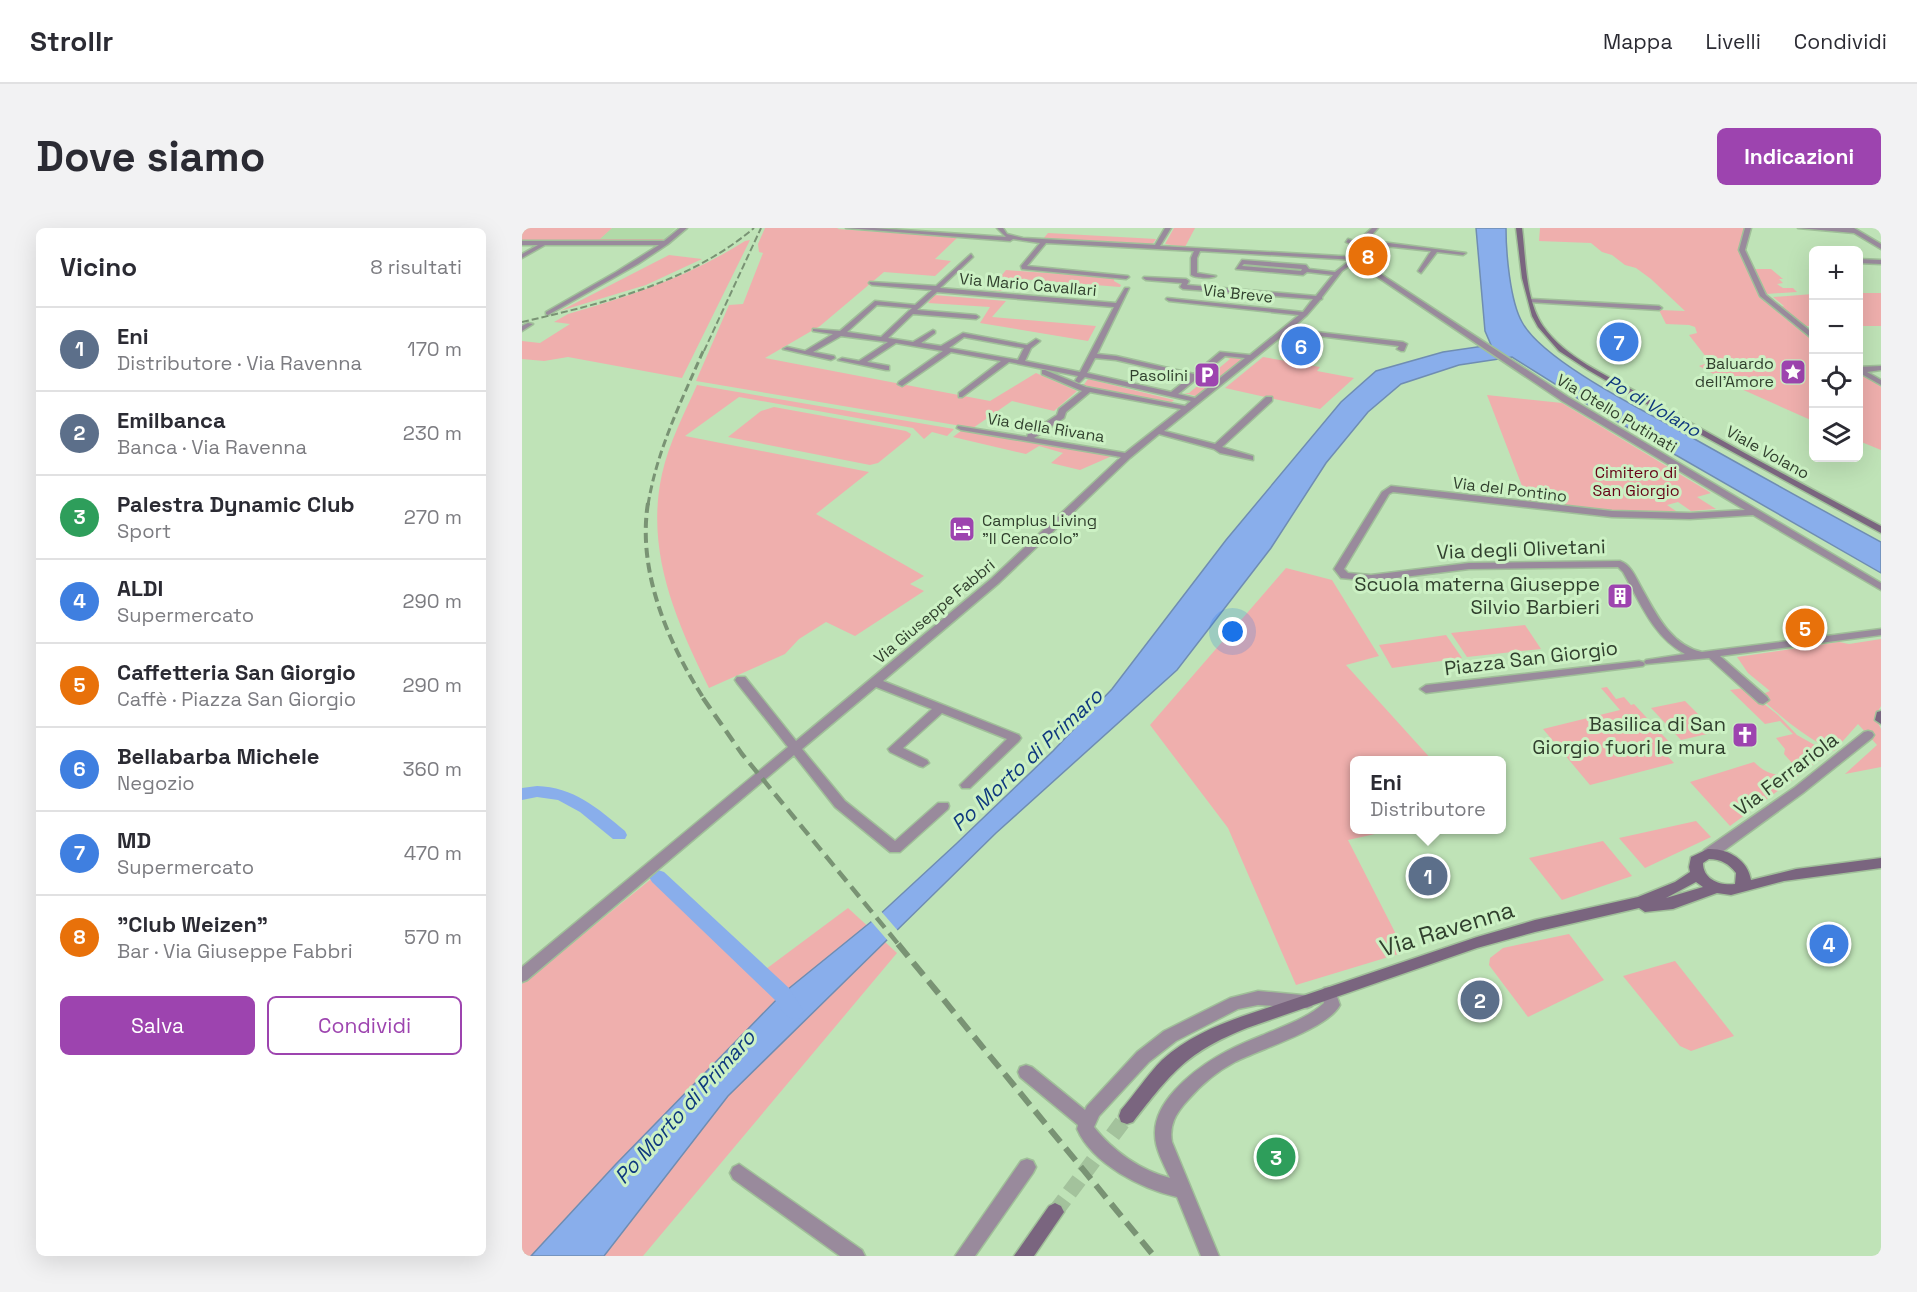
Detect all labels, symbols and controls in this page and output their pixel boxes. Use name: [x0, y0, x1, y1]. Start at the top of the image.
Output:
text: Strollr: [30, 23, 113, 59]
text: Mappa: [1603, 28, 1672, 55]
text: Livelli: [1705, 28, 1761, 55]
text: Condividi: [1794, 28, 1887, 55]
button: Indicazioni: [1717, 128, 1881, 185]
text: Dove siamo: [36, 130, 265, 183]
pin: 8: [1348, 234, 1388, 279]
map controls: [1809, 246, 1863, 462]
button: +: [1809, 246, 1863, 300]
text: Vicino: [60, 250, 137, 284]
text: 8 risultati: [370, 254, 462, 280]
street label: Via Mario Cavallari: [958, 268, 1097, 301]
street label: Via Breve: [1202, 279, 1274, 308]
button: −: [1809, 300, 1863, 354]
pin: 7: [1600, 320, 1638, 364]
text: Eni: [117, 322, 149, 350]
pin: 6: [1282, 324, 1320, 368]
text: 1: [75, 336, 84, 362]
text: 170 m: [407, 336, 462, 362]
text: Distributore · Via Ravenna: [117, 350, 362, 376]
place label: Baluardo dell'Amore: [1695, 353, 1774, 392]
button: locate: [1809, 354, 1863, 408]
place icon: Baluardo dell'Amore: [1778, 357, 1808, 387]
parking icon: Pasolini: [1192, 360, 1222, 390]
place label: Pasolini: [1130, 365, 1188, 386]
street label: Via Otello Putinati: [1553, 369, 1681, 458]
water label: Po di Volano: [1602, 369, 1705, 442]
text: Emilbanca: [117, 406, 226, 434]
street label: Via della Rivana: [986, 408, 1106, 447]
button: layers: [1809, 408, 1863, 462]
text: 2: [74, 420, 85, 446]
text: 230 m: [403, 420, 462, 446]
street label: Viale Volano: [1722, 421, 1813, 484]
text: Banca · Via Ravenna: [117, 434, 307, 460]
park label: Cimitero di San Giorgio: [1592, 462, 1680, 501]
street label: Via del Pontino: [1452, 472, 1568, 507]
text: Palestra Dynamic Club: [117, 490, 355, 518]
text: 3: [73, 504, 86, 530]
text: 270 m: [404, 504, 462, 530]
place label: Camplus Living "Il Cenacolo": [982, 510, 1097, 549]
hotel icon: Camplus Living "Il Cenacolo": [947, 514, 977, 544]
text: Sport: [117, 518, 171, 544]
street label: Via degli Olivetani: [1436, 533, 1606, 565]
street label: Via Giuseppe Fabbri: [869, 555, 999, 668]
place label: Scuola materna Giuseppe Silvio Barbieri: [1354, 571, 1600, 620]
text: ALDI: [117, 574, 163, 602]
building icon: Scuola materna Giuseppe Silvio Barbieri: [1605, 581, 1635, 611]
text: 4: [73, 588, 86, 614]
text: 290 m: [403, 588, 462, 614]
text: Supermercato: [117, 602, 254, 628]
pin: 5: [1786, 606, 1824, 650]
your location: [1218, 617, 1247, 646]
street label: Piazza San Giorgio: [1443, 634, 1619, 682]
text: Caffetteria San Giorgio: [117, 658, 356, 686]
text: 5: [74, 672, 86, 698]
text: 290 m: [403, 672, 462, 698]
water label: Po Morto di Primaro: [945, 682, 1109, 837]
text: Caffè · Piazza San Giorgio: [117, 686, 356, 712]
place label: Basilica di San Giorgio fuori le mura: [1532, 711, 1726, 760]
church icon: Basilica di San Giorgio fuori le mura: [1730, 720, 1760, 750]
street label: Via Ferrariola: [1729, 726, 1843, 822]
text: Bellabarba Michele: [117, 742, 319, 770]
text: 6: [73, 756, 86, 782]
text: 360 m: [403, 756, 462, 782]
popup: [1350, 756, 1506, 834]
text: Eni: [1370, 768, 1402, 796]
text: Negozio: [117, 770, 195, 796]
text: Distributore: [1370, 796, 1486, 822]
text: MD: [117, 826, 151, 854]
text: 7: [74, 840, 85, 866]
text: 470 m: [404, 840, 462, 866]
text: Supermercato: [117, 854, 254, 880]
pin: 1: [1408, 854, 1448, 898]
street label: Via Ravenna: [1376, 893, 1518, 964]
text: "Club Weizen": [117, 910, 268, 938]
pin: 4: [1810, 922, 1848, 966]
text: 8: [74, 924, 86, 950]
text: 570 m: [404, 924, 462, 950]
text: Bar · Via Giuseppe Fabbri: [117, 938, 353, 964]
pin: 2: [1460, 978, 1500, 1022]
button: Salva: [60, 996, 255, 1055]
button: Condividi: [267, 996, 462, 1055]
water label: Po Morto di Primaro: [608, 1023, 762, 1189]
pin: 3: [1256, 1134, 1296, 1180]

